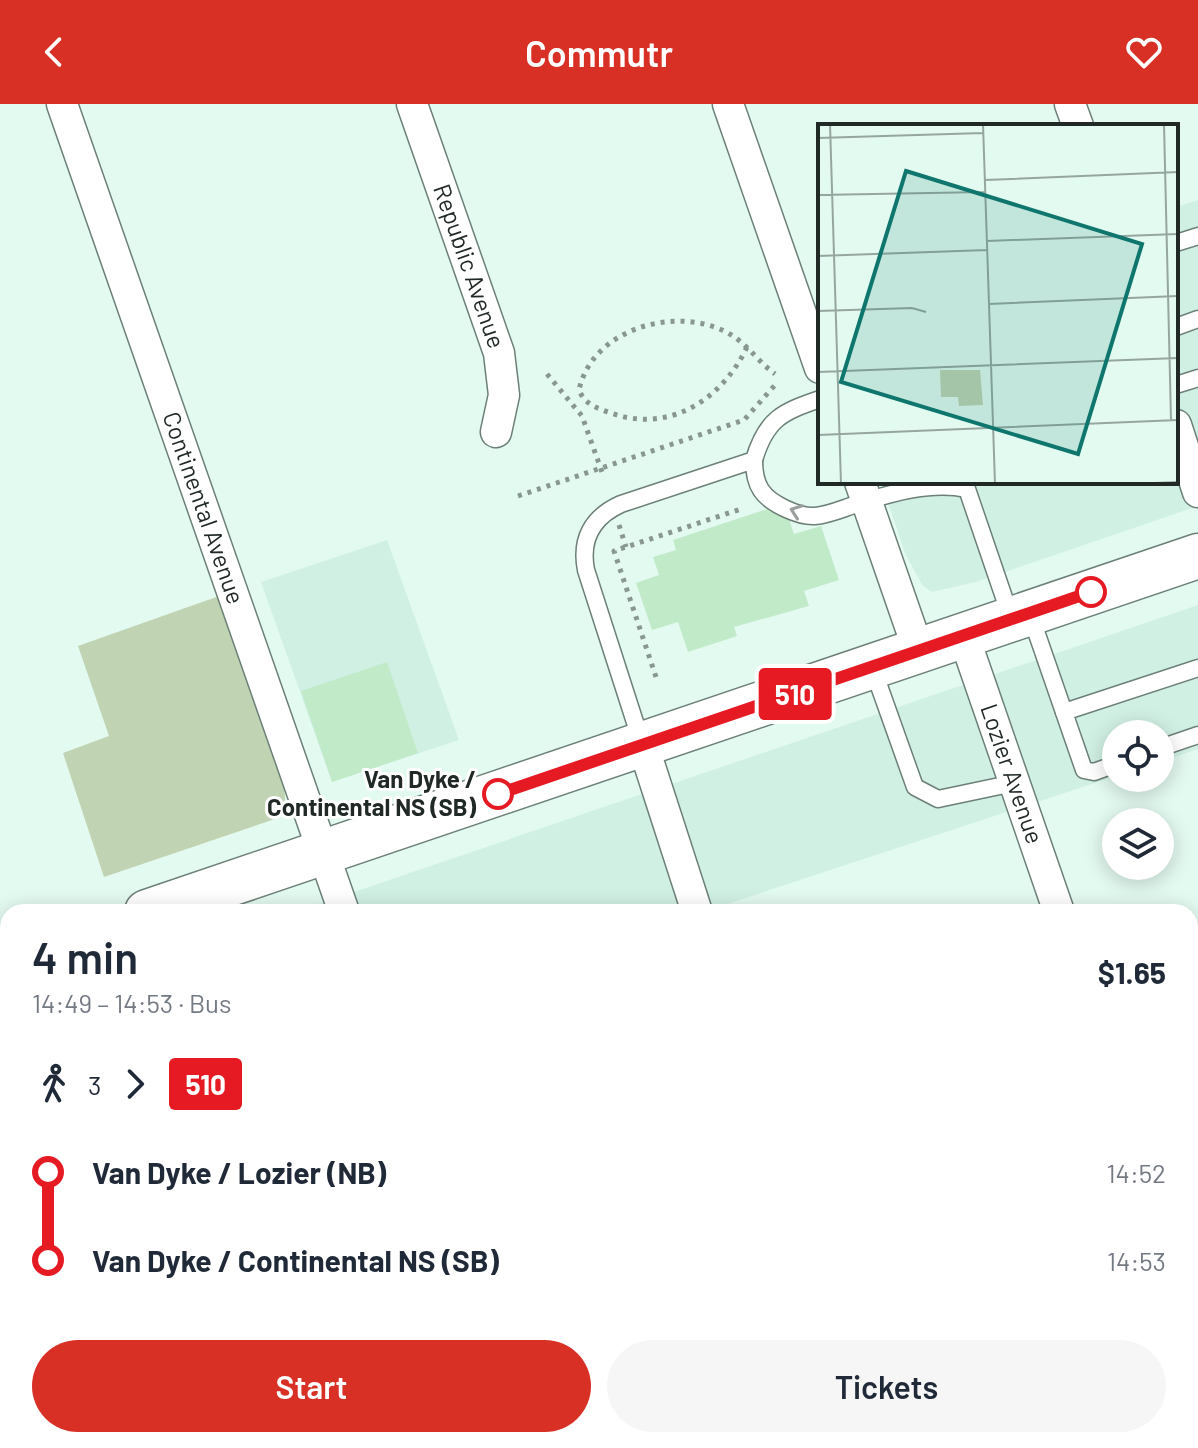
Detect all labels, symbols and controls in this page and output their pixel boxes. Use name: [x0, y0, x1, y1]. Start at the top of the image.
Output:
icon: back: [32, 30, 76, 74]
icon: heart: [1122, 30, 1166, 74]
text: Commutr: [525, 31, 673, 74]
inset map: [818, 124, 1178, 484]
street label: Republic Avenue: [428, 180, 512, 352]
street label: Continental Avenue: [158, 408, 251, 608]
one-way arrow: [790, 504, 804, 521]
unlabelled marker: [1076, 577, 1106, 607]
line badge: 510: [749, 668, 841, 720]
text: 510: [775, 677, 815, 711]
street label: Lozier Avenue: [975, 700, 1050, 847]
map controls: [1102, 720, 1174, 880]
button: locate: [1102, 720, 1174, 792]
place label: Van Dyke / Continental NS (SB): [267, 764, 477, 821]
marker: Van Dyke / Continental NS (SB): [483, 779, 513, 809]
button: layers: [1102, 808, 1174, 880]
text: 4 min: [32, 930, 138, 983]
text: $1.65: [1098, 954, 1166, 990]
text: 14:49 – 14:53 · Bus: [32, 987, 231, 1018]
icon: walk: [32, 1062, 76, 1106]
icon: forward: [113, 1062, 157, 1106]
text: 510: [185, 1067, 226, 1101]
text: 3: [88, 1069, 101, 1100]
text: Van Dyke / Lozier (NB): [92, 1154, 386, 1190]
text: 14:52: [1106, 1157, 1166, 1188]
text: Van Dyke / Continental NS (SB): [92, 1242, 499, 1278]
text: 14:53: [1107, 1245, 1166, 1276]
button: Start: [32, 1340, 591, 1432]
button: Tickets: [607, 1340, 1166, 1432]

